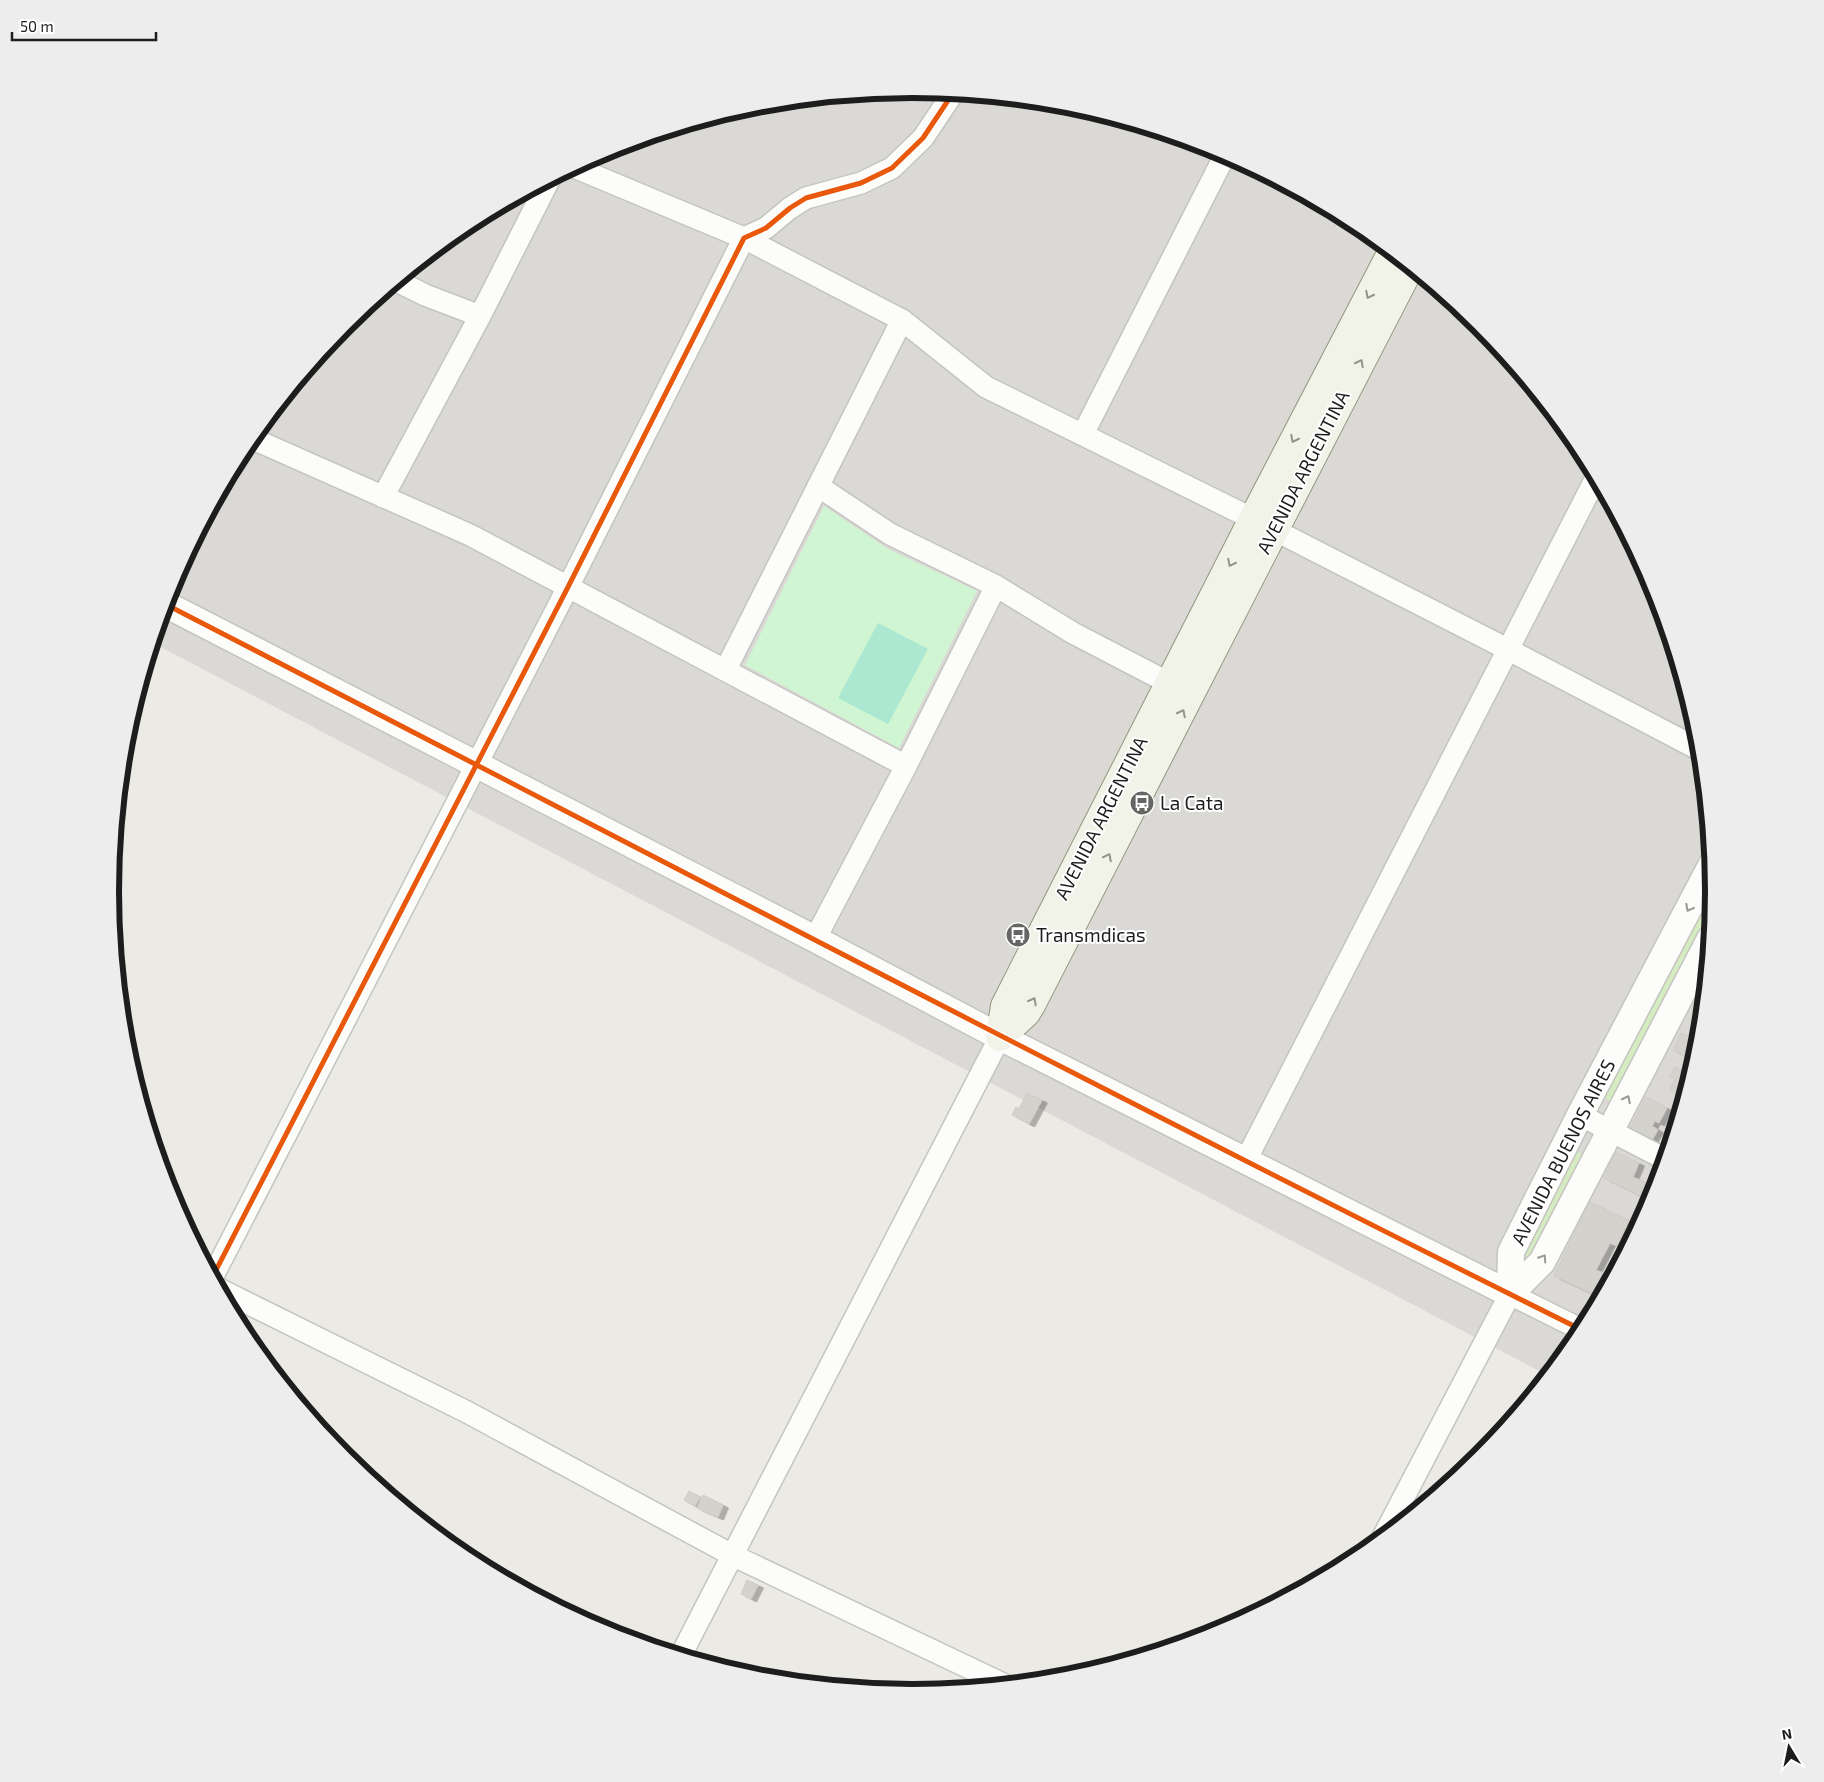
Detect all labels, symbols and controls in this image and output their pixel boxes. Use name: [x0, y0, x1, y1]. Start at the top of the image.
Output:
scale bar: [12, 10, 156, 42]
text: 50 m: [20, 17, 54, 35]
one-way arrow: [1365, 290, 1375, 299]
one-way arrow: [1354, 359, 1364, 368]
street label: AVENIDA ARGENTINA: [1251, 386, 1354, 557]
one-way arrow: [1290, 434, 1300, 443]
one-way arrow: [1227, 558, 1237, 567]
one-way arrow: [1176, 709, 1186, 718]
street label: AVENIDA ARGENTINA: [1049, 732, 1152, 903]
bus stop icon: La Cata: [1129, 790, 1155, 816]
place label: La Cata: [1160, 791, 1223, 814]
one-way arrow: [1102, 853, 1112, 862]
one-way arrow: [1685, 902, 1695, 911]
bus stop icon: Transmdicas: [1005, 922, 1031, 948]
place label: Transmdicas: [1036, 923, 1146, 946]
one-way arrow: [1027, 998, 1037, 1007]
street label: AVENIDA BUENOS AIRES: [1506, 1055, 1619, 1248]
one-way arrow: [1621, 1096, 1631, 1105]
one-way arrow: [1536, 1255, 1546, 1264]
north arrow: [1764, 1722, 1814, 1772]
text: N: [1780, 1724, 1793, 1743]

